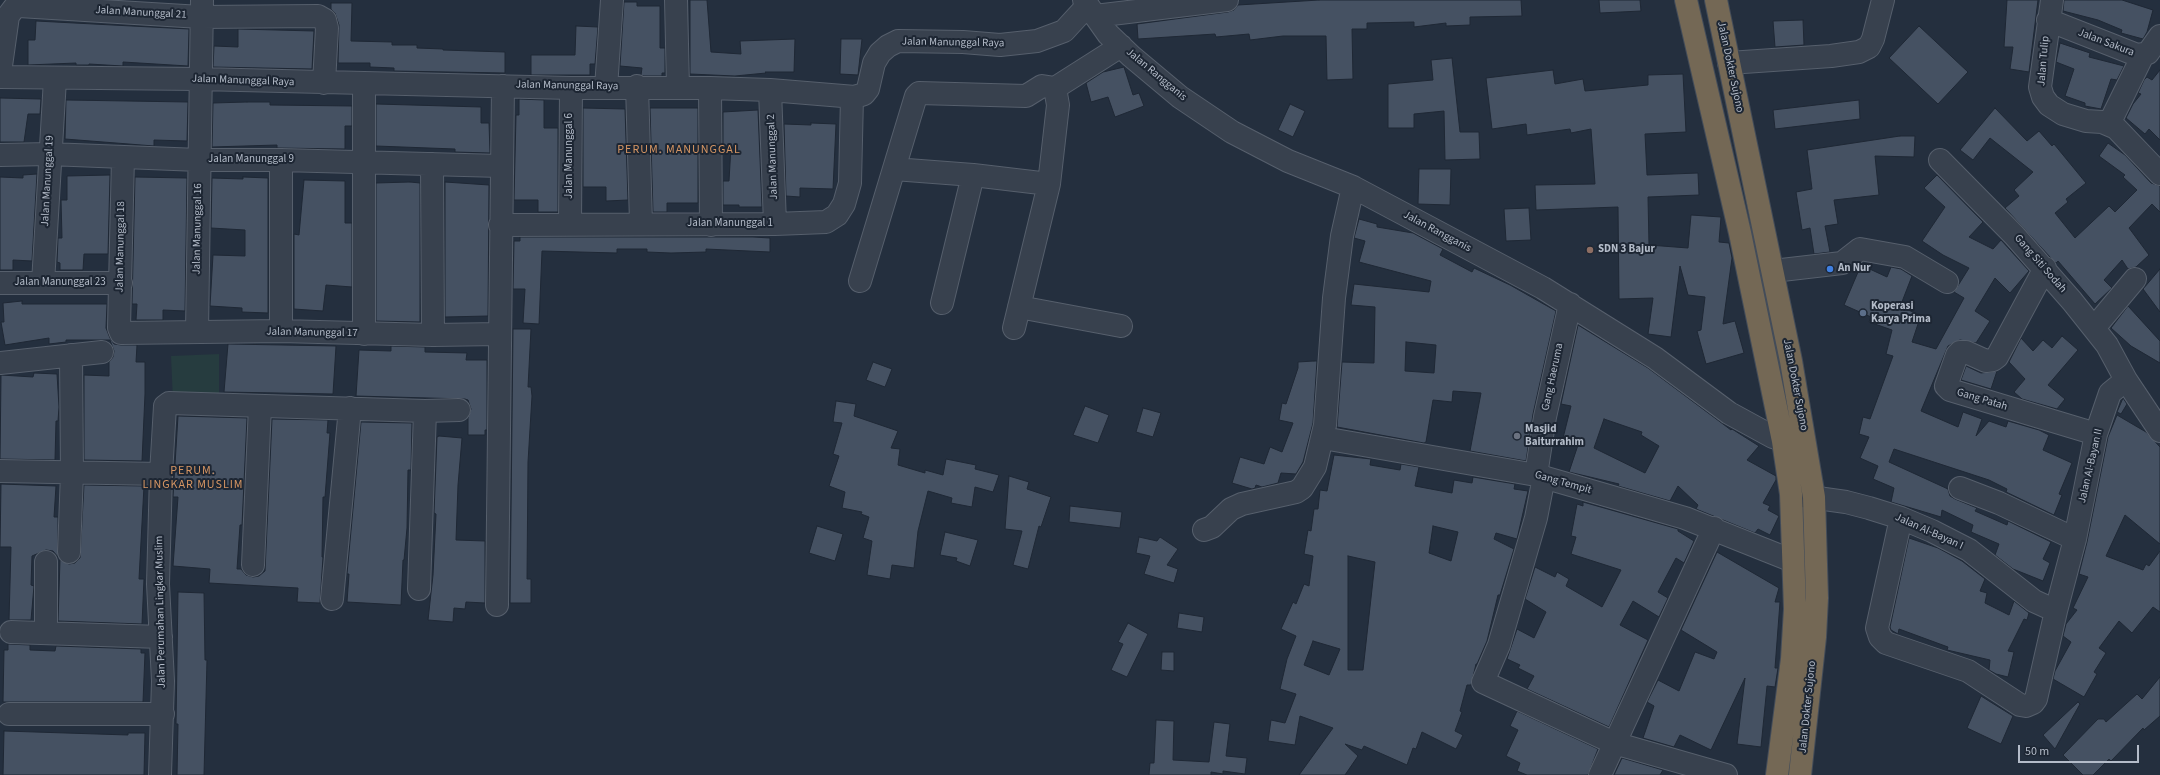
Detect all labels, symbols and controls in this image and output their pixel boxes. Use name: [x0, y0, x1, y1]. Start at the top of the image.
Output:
street label: Jalan Manunggal 21: [95, 4, 187, 22]
street label: Jalan Dokter Sujono: [1714, 20, 1746, 114]
street label: Jalan Sakura: [2076, 26, 2136, 60]
street label: Jalan Tulip: [2035, 35, 2053, 87]
street label: Jalan Manunggal Raya: [902, 36, 1004, 50]
street label: Jalan Rangganis: [1123, 46, 1189, 104]
street label: Jalan Manunggal Raya: [191, 73, 295, 89]
street label: Jalan Manunggal Raya: [516, 79, 618, 93]
street label: Jalan Manunggal 6: [563, 113, 577, 199]
street label: Jalan Manunggal 2: [765, 114, 781, 200]
street label: Jalan Manunggal 19: [39, 135, 57, 227]
district label: PERUM. MANUNGGAL: [617, 143, 741, 157]
street label: Jalan Manunggal 9: [208, 153, 294, 167]
street label: Jalan Manunggal 16: [191, 183, 205, 275]
street label: Jalan Manunggal 18: [114, 201, 128, 293]
street label: Jalan Rangganis: [1401, 209, 1473, 255]
street label: Jalan Manunggal 1: [687, 217, 773, 231]
street label: Gang Siti Sodah: [2011, 232, 2069, 296]
place label: SDN 3 Bajur: [1598, 243, 1655, 257]
marker: SDN 3 Bajur: [1585, 245, 1595, 255]
place label: An Nur: [1838, 262, 1871, 276]
marker: An Nur: [1825, 264, 1835, 274]
street label: Jalan Manunggal 23: [14, 276, 106, 290]
place label: Koperasi Karya Prima: [1871, 300, 1931, 326]
marker: Koperasi Karya Prima: [1858, 308, 1868, 318]
street label: Jalan Manunggal 17: [266, 326, 358, 340]
street label: Jalan Dokter Sujono: [1780, 338, 1810, 432]
street label: Gang Haeruma: [1539, 342, 1567, 412]
street label: Gang Patah: [1955, 386, 2009, 414]
place label: Masjid Baiturrahim: [1525, 423, 1584, 449]
street label: Jalan Al-Bayan II: [2076, 427, 2106, 505]
marker: Masjid Baiturrahim: [1512, 431, 1522, 441]
district label: PERUM. LINGKAR MUSLIM: [142, 464, 244, 492]
street label: Gang Tempit: [1533, 469, 1593, 497]
street label: Jalan Al-Bayan I: [1893, 511, 1965, 553]
street label: Jalan Perumahan Lingkar Muslim: [153, 536, 169, 688]
street label: Jalan Dokter Sujono: [1797, 660, 1819, 754]
scale bar: [2020, 737, 2141, 763]
text: 50 m: [2025, 743, 2049, 760]

